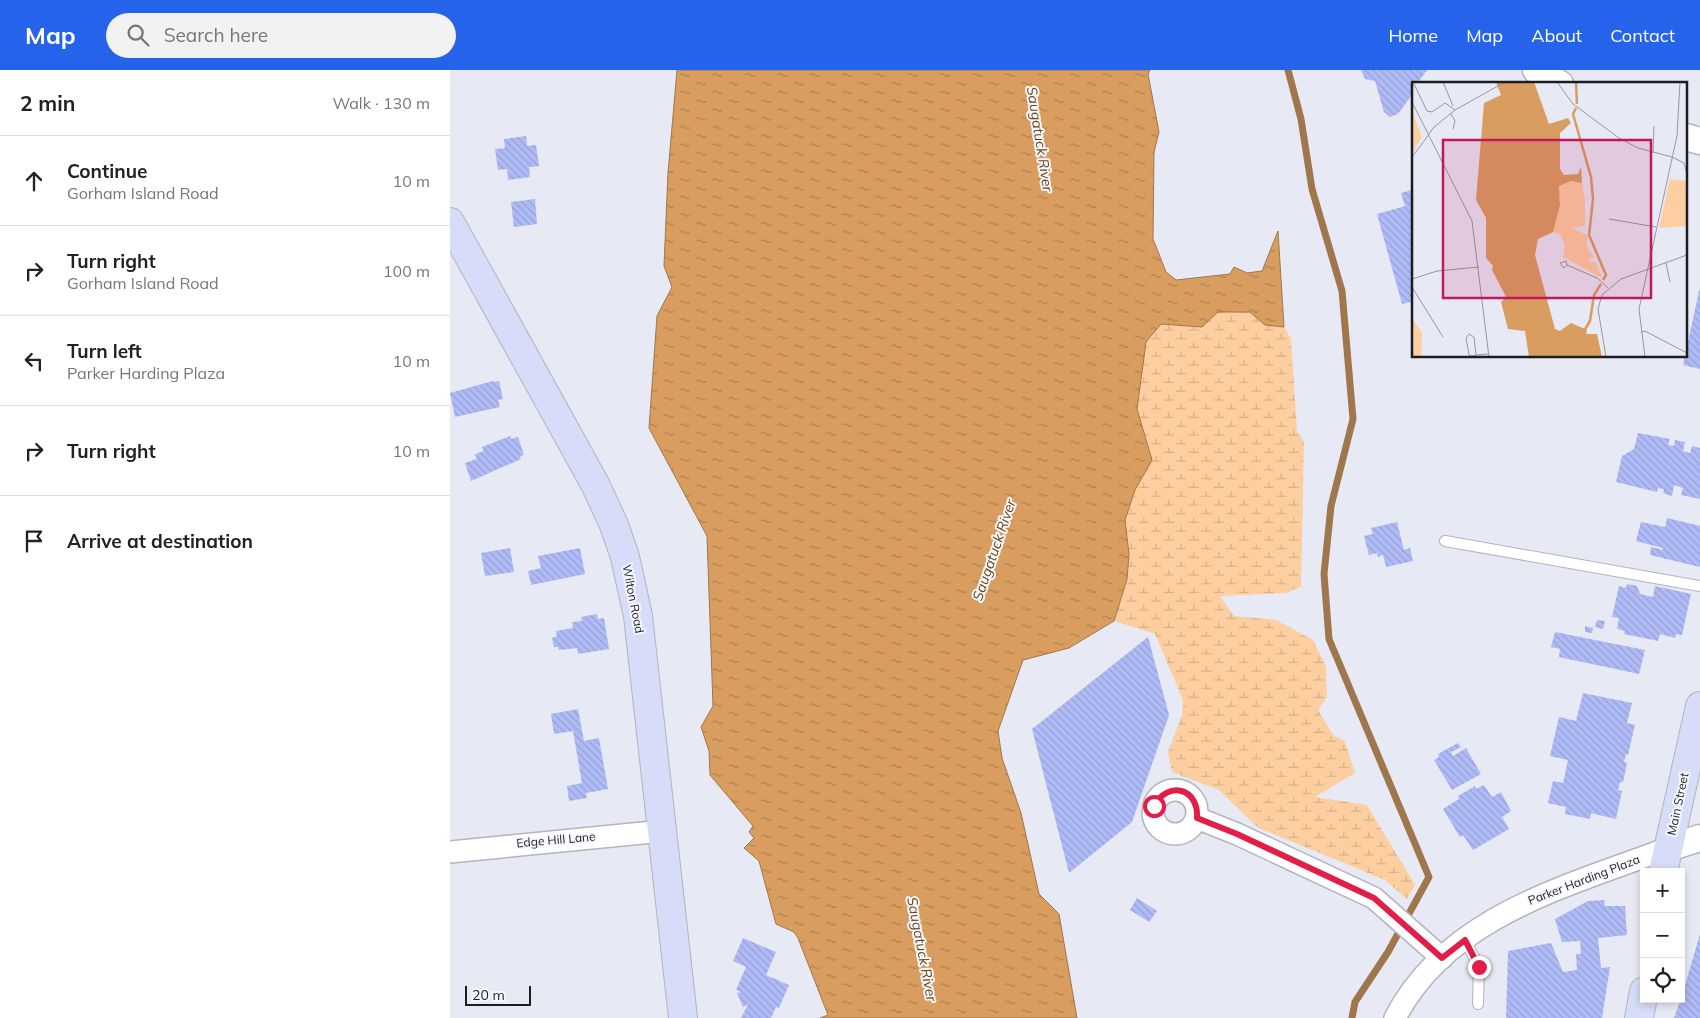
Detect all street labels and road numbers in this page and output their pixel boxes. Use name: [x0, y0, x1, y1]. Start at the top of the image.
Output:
street label: Wilton Road: [619, 563, 647, 635]
street label: Main Street: [1664, 771, 1691, 837]
street label: Edge Hill Lane: [516, 829, 596, 850]
street label: Parker Harding Plaza: [1526, 851, 1642, 908]

